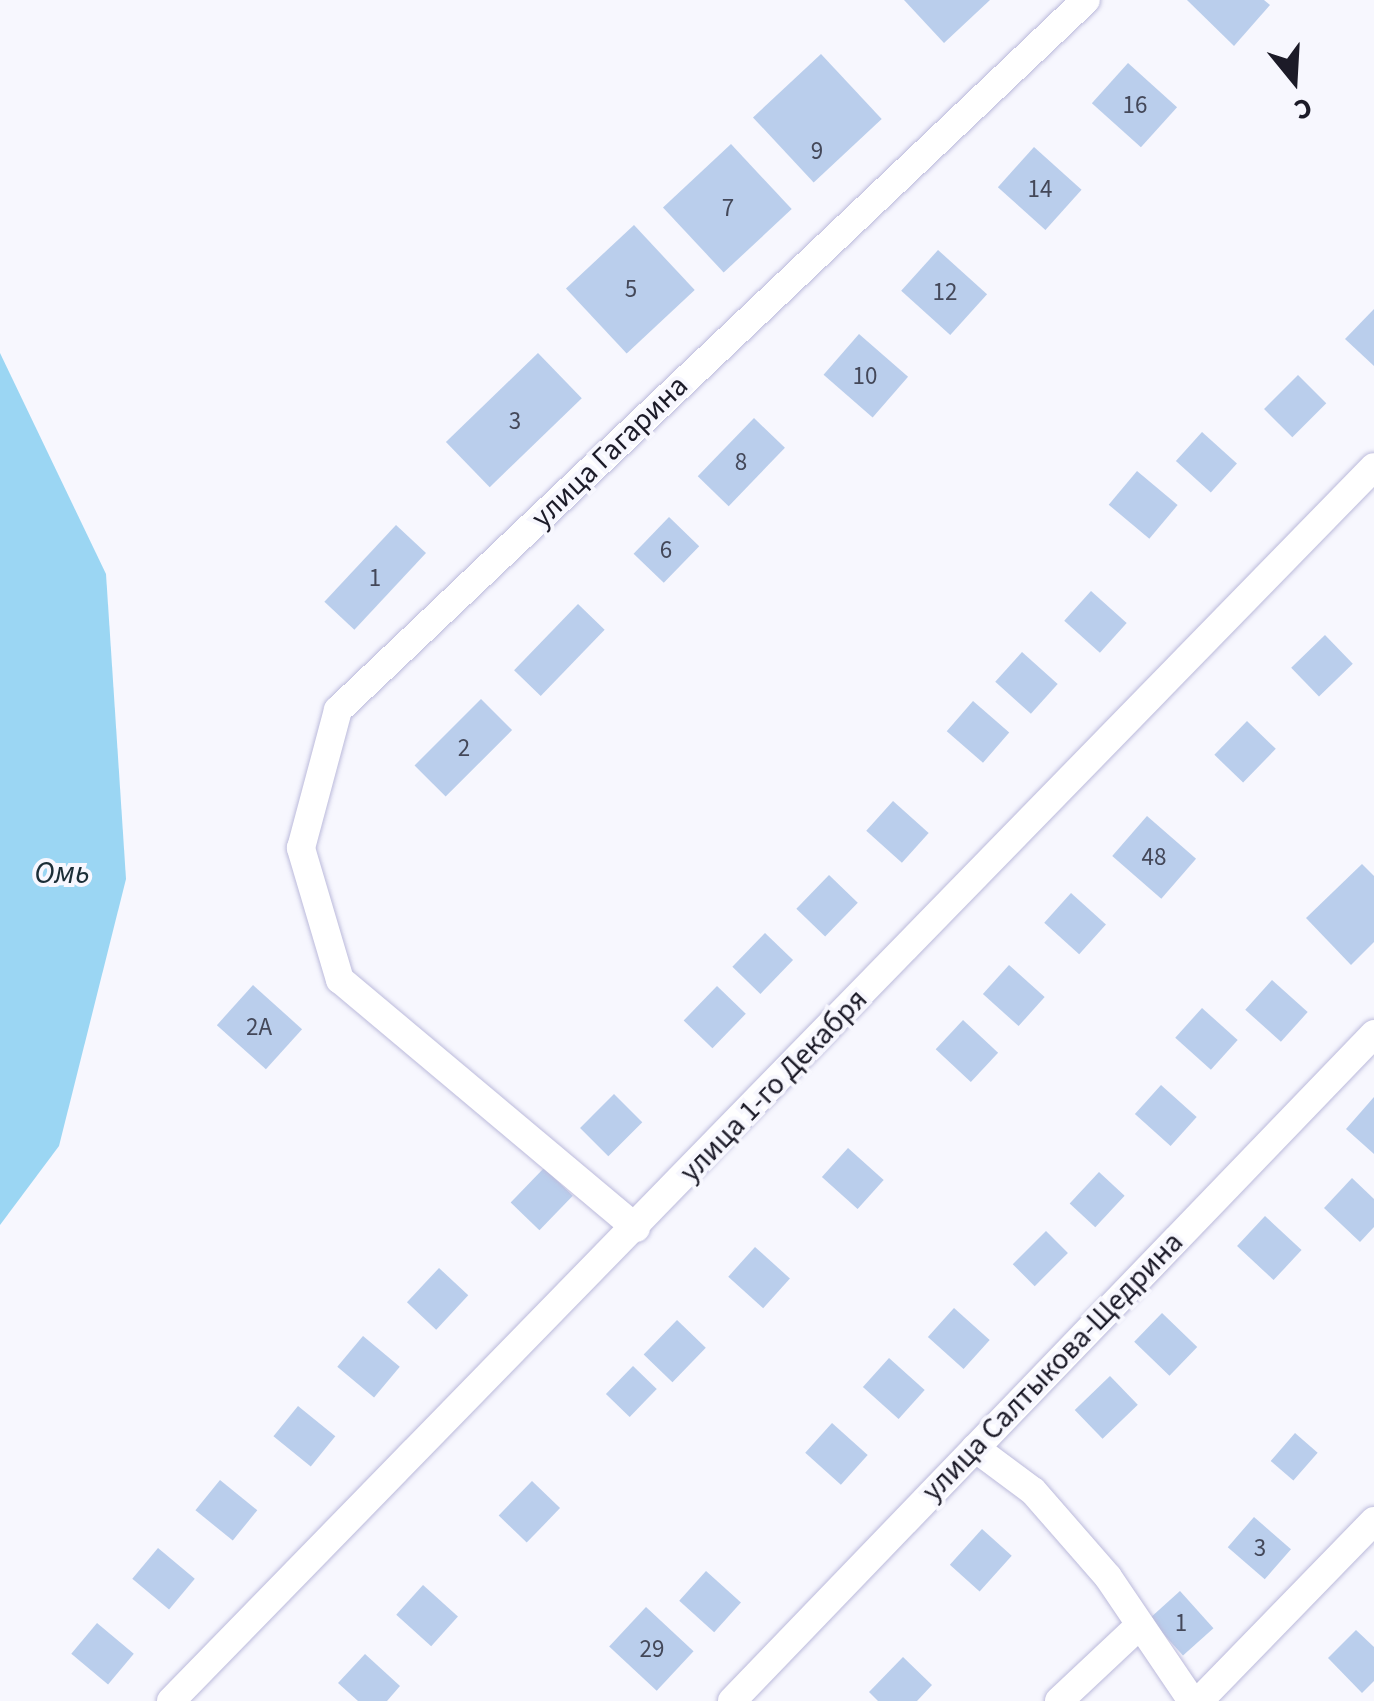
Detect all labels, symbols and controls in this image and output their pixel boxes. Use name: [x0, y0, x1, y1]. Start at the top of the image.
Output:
north arrow: [1244, 30, 1344, 130]
text: С: [1289, 87, 1317, 130]
house number: 16: [1123, 90, 1147, 120]
house number: 9: [811, 136, 823, 166]
house number: 14: [1028, 174, 1052, 204]
house number: 7: [722, 193, 734, 223]
house number: 5: [625, 274, 637, 304]
house number: 12: [933, 277, 957, 307]
house number: 10: [853, 361, 877, 391]
street label: улица Гагарина: [524, 368, 696, 536]
house number: 3: [509, 406, 521, 436]
house number: 8: [735, 447, 747, 477]
house number: 6: [660, 535, 672, 565]
house number: 1: [369, 563, 381, 593]
house number: 2: [458, 733, 470, 763]
house number: 48: [1142, 842, 1166, 872]
water label: Омь: [34, 854, 90, 892]
street label: улица 1-го Декабря: [673, 982, 875, 1190]
house number: 2А: [246, 1012, 272, 1042]
street label: улица Салтыкова-Щедрина: [915, 1225, 1191, 1509]
house number: 3: [1254, 1533, 1266, 1563]
house number: 1: [1175, 1608, 1187, 1638]
house number: 29: [640, 1634, 664, 1664]

